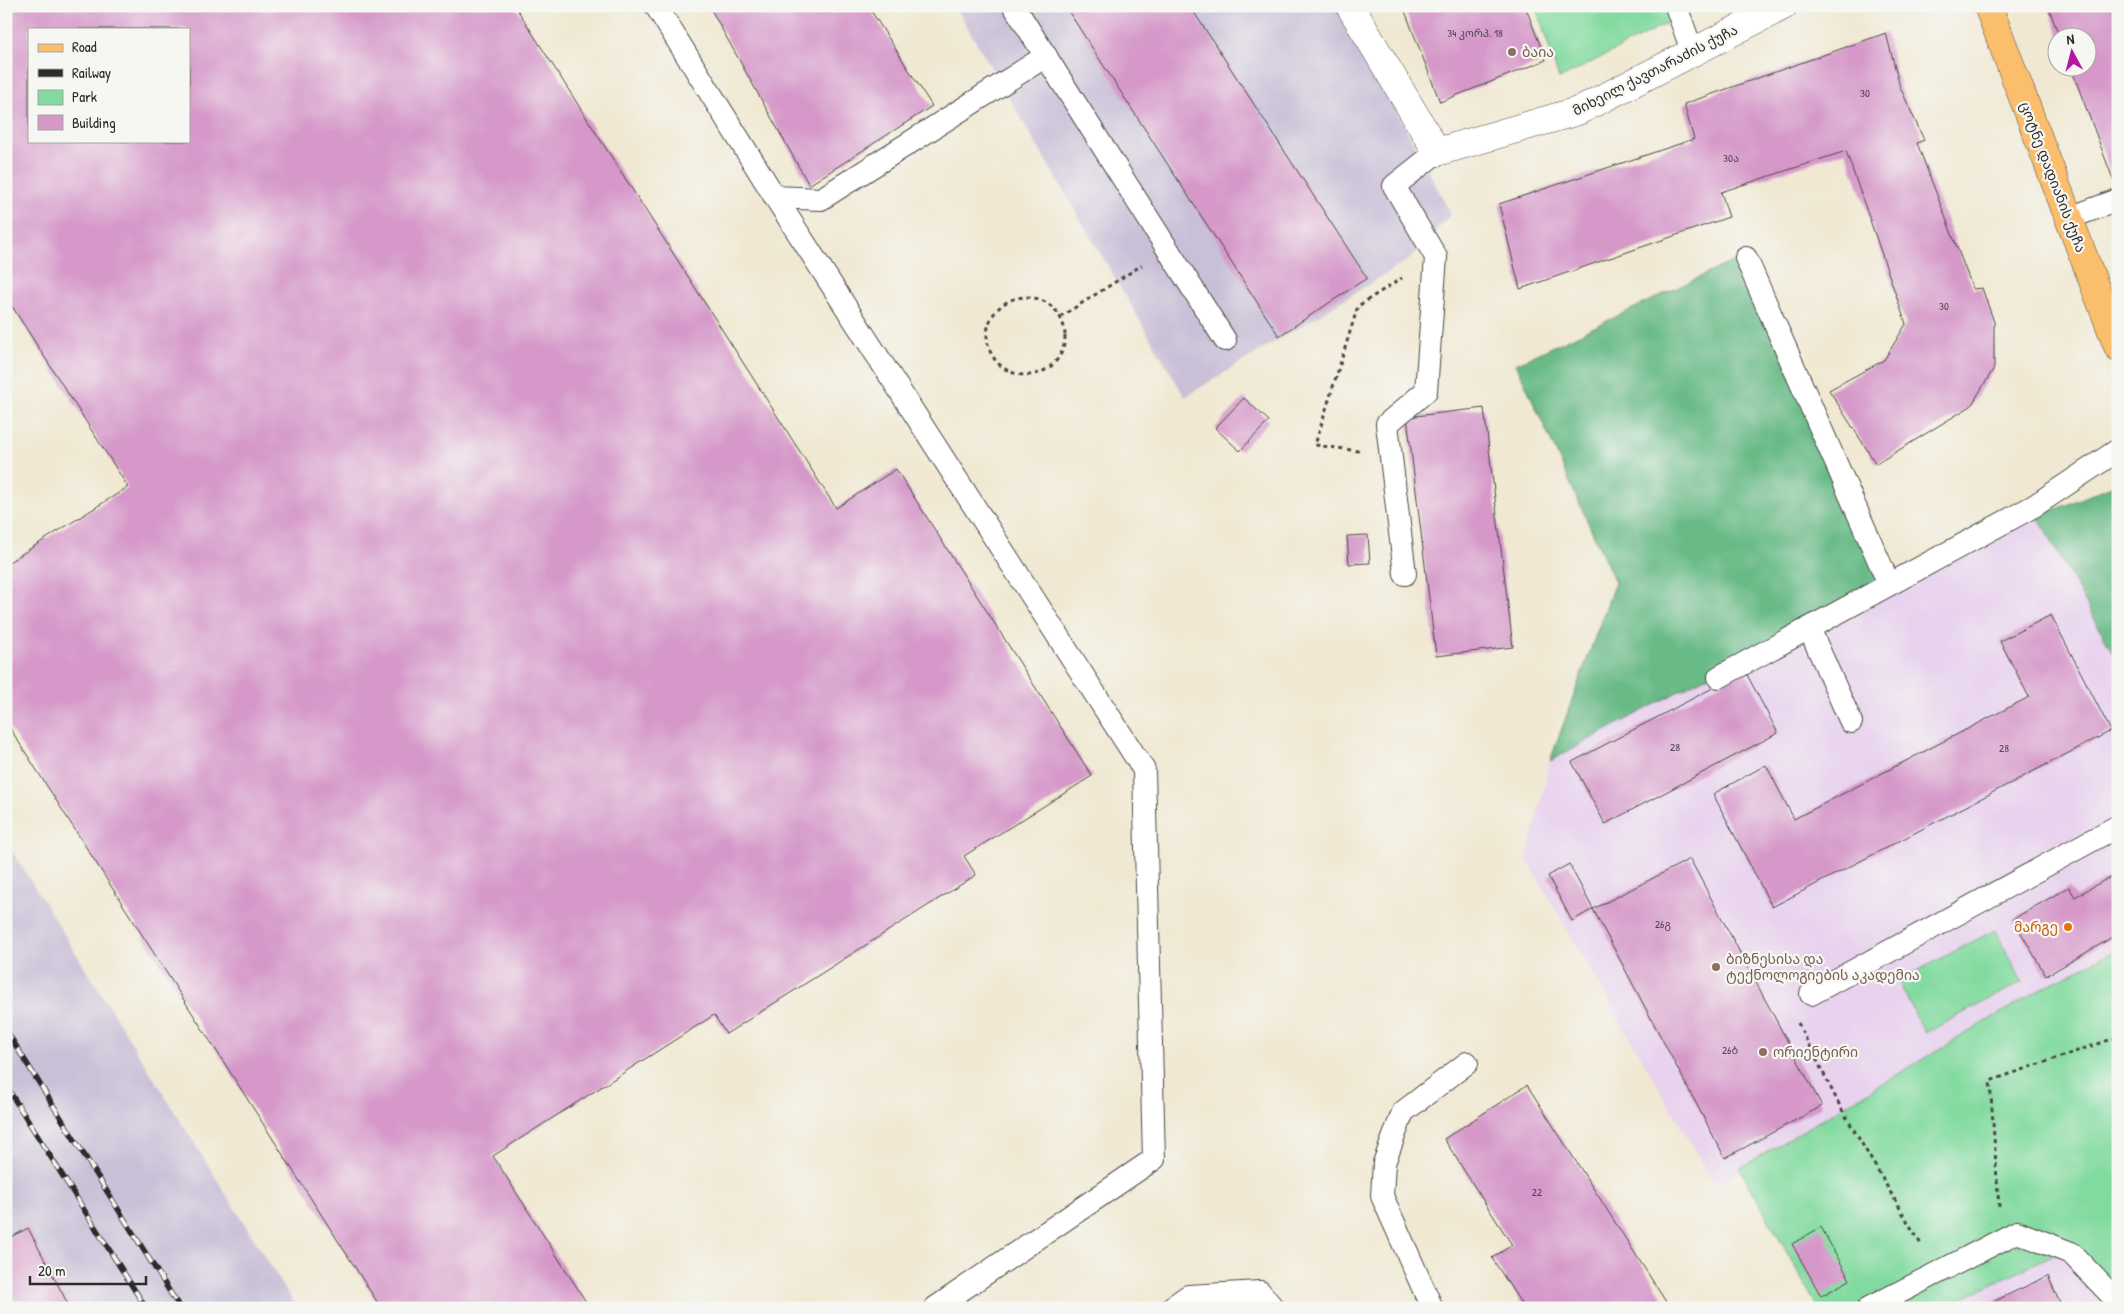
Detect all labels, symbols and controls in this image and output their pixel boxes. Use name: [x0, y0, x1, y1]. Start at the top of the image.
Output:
street label: მიხეილ ქავთარაძის ქუჩა: [1569, 20, 1741, 120]
house number: 34 კორპ. 18: [1447, 26, 1503, 40]
legend: [28, 28, 190, 142]
north arrow: [2046, 28, 2096, 78]
text: N: [2065, 29, 2076, 48]
text: Road: [72, 36, 97, 57]
place label: ბაია: [1522, 42, 1554, 61]
marker: ბაია: [1506, 46, 1518, 58]
text: Railway: [72, 62, 111, 83]
text: Park: [72, 86, 97, 107]
house number: 30: [1860, 86, 1870, 100]
street label: ცოტნე დადიანის ქუჩა: [2016, 99, 2091, 255]
text: Building: [72, 112, 116, 133]
house number: 30ა: [1723, 151, 1739, 165]
house number: 30: [1939, 299, 1949, 313]
house number: 28: [1670, 740, 1680, 754]
house number: 28: [1999, 741, 2009, 755]
house number: 26გ: [1655, 917, 1671, 931]
place label: მარგე: [2014, 917, 2058, 936]
marker: მარგე: [2062, 921, 2074, 933]
place label: ბიზნესისა და ტექნოლოგიების აკადემია: [1726, 949, 1920, 984]
marker: ბიზნესისა და ტექნოლოგიების აკადემია: [1710, 961, 1722, 973]
place label: ორიენტირი: [1773, 1042, 1858, 1061]
house number: 26ბ: [1722, 1043, 1738, 1057]
marker: ორიენტირი: [1757, 1046, 1769, 1058]
house number: 22: [1532, 1185, 1542, 1199]
scale bar: [30, 1254, 146, 1286]
text: 20 m: [38, 1260, 65, 1281]

